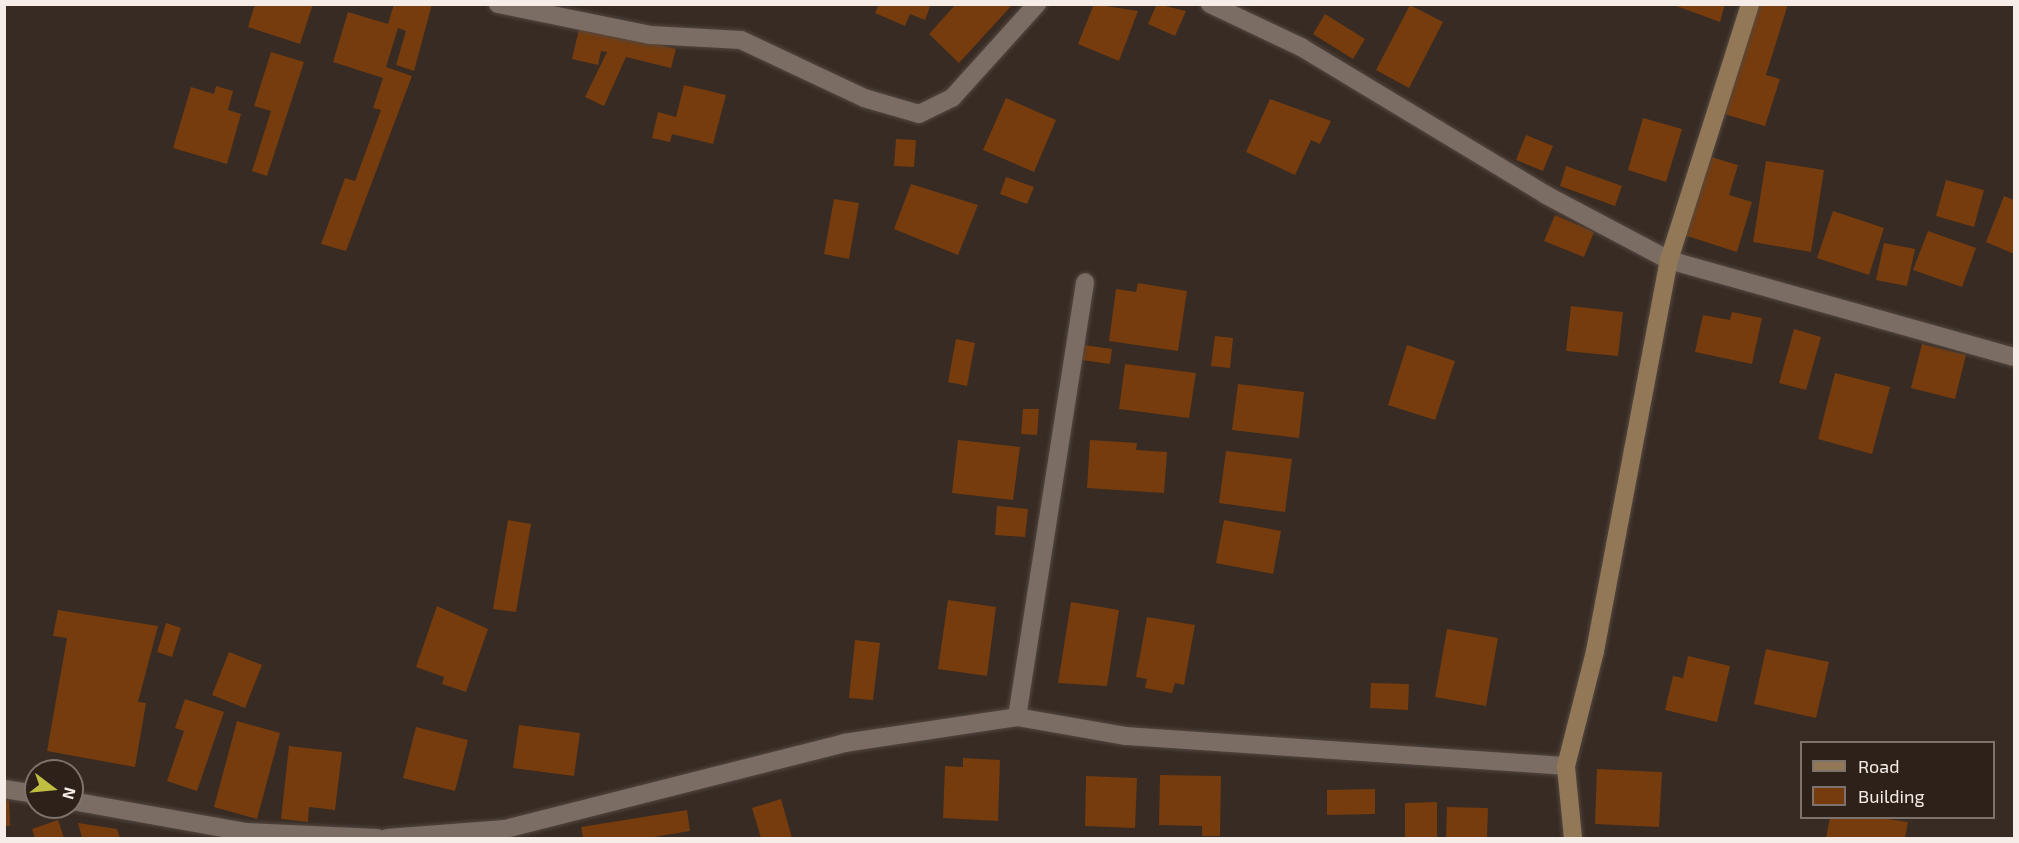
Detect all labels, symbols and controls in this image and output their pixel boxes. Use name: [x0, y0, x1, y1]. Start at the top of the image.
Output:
legend: [1800, 741, 1995, 819]
text: Road: [1858, 755, 1899, 777]
north arrow: [24, 759, 84, 819]
text: N: [59, 785, 81, 802]
text: Building: [1858, 785, 1925, 807]

